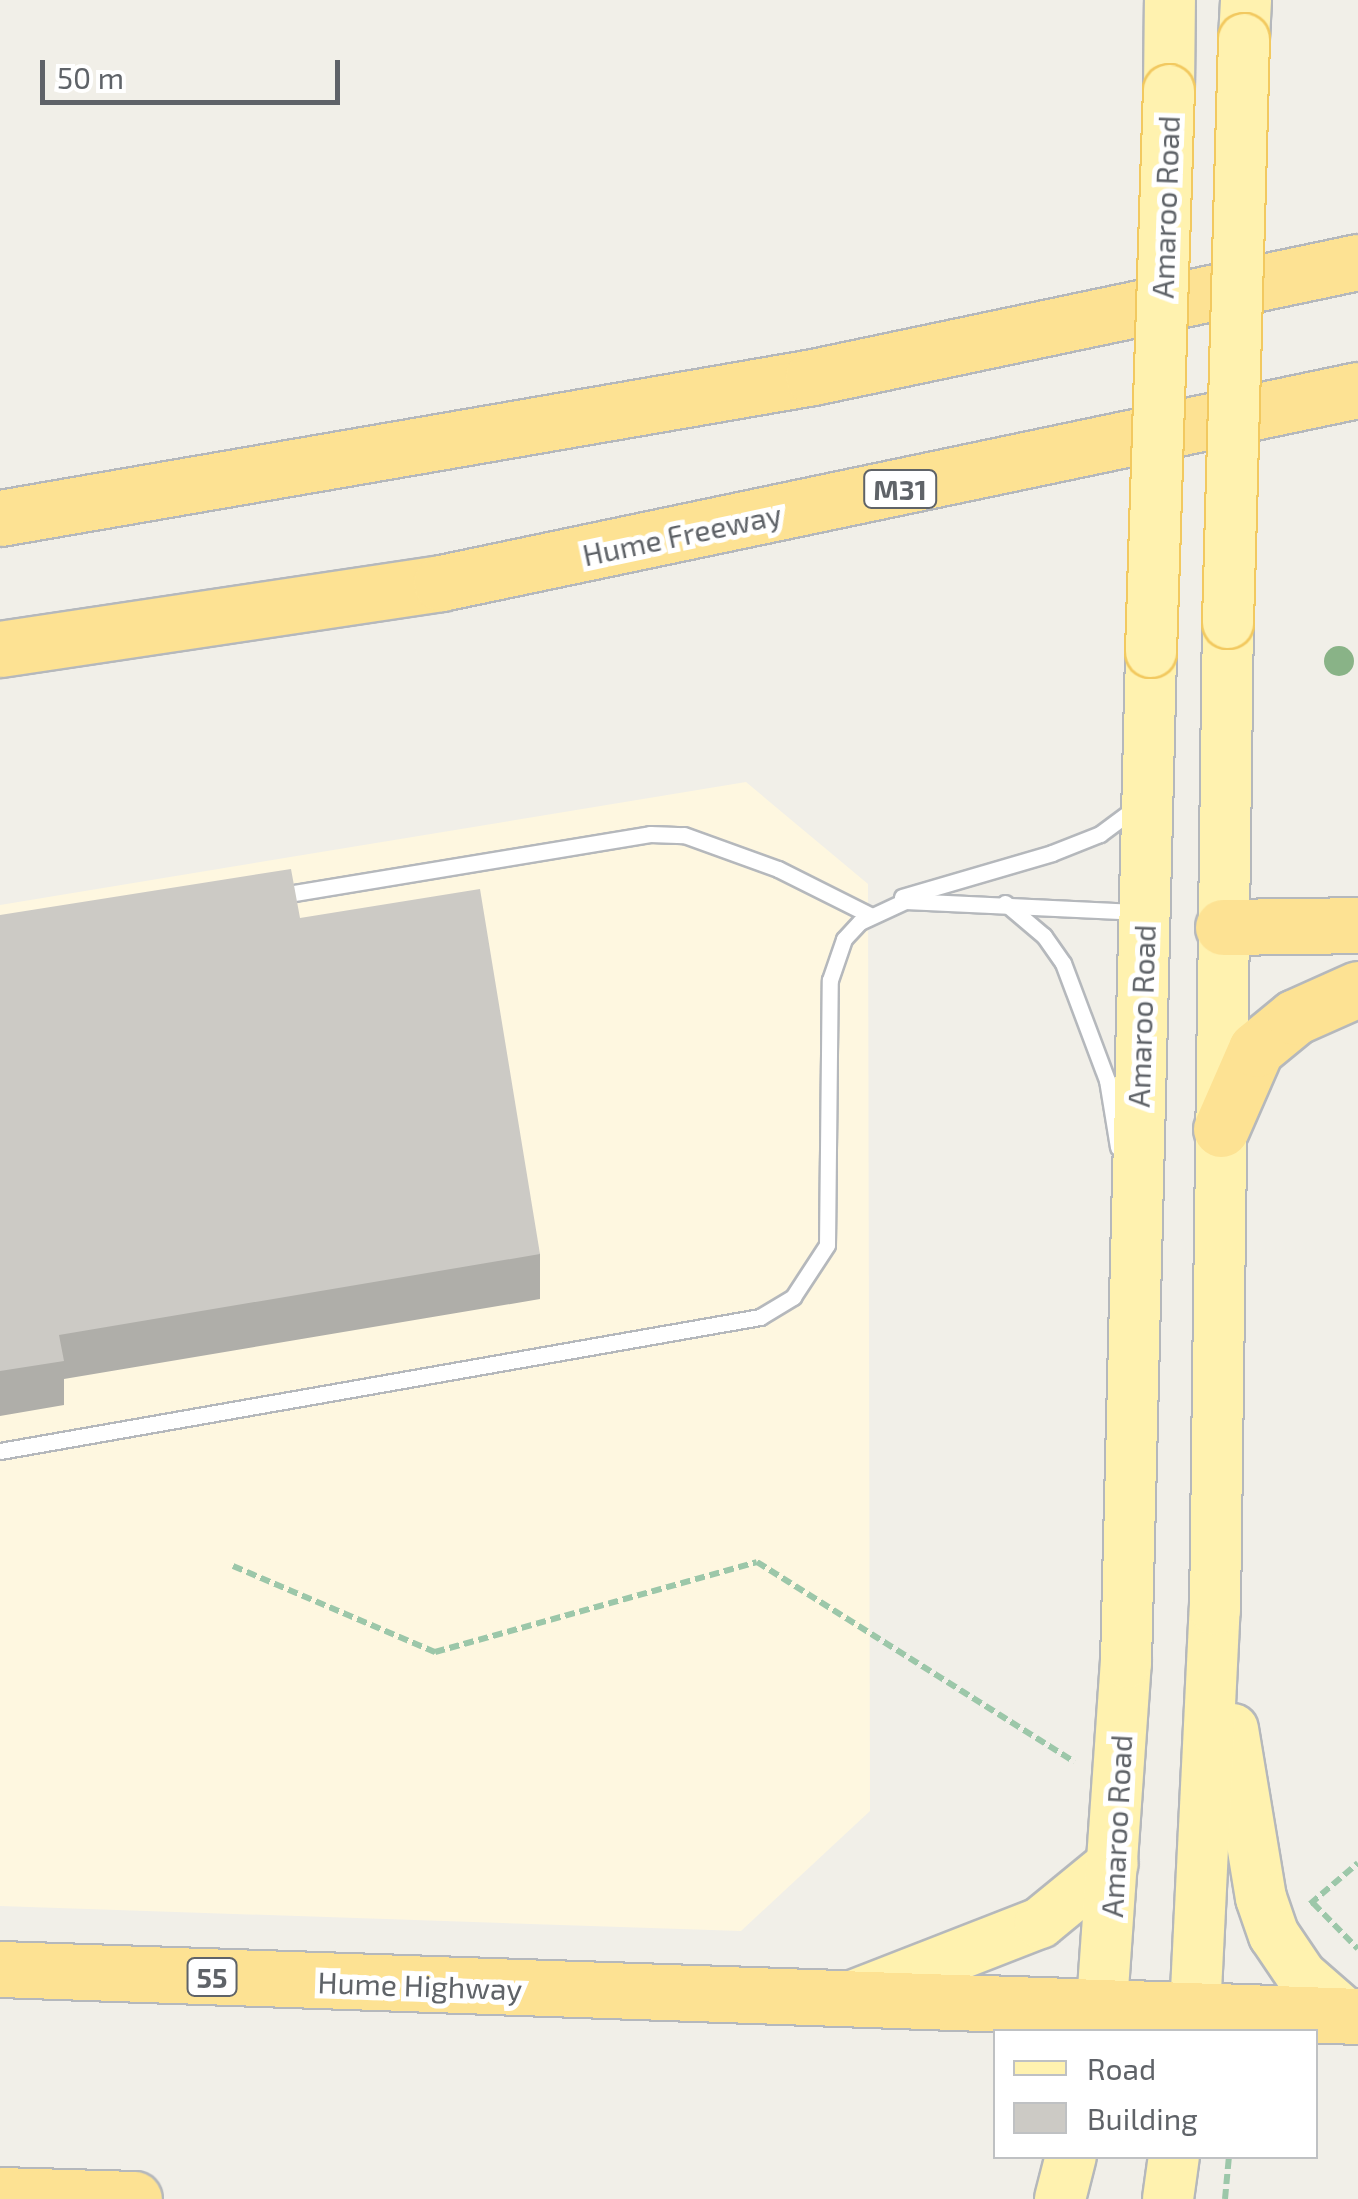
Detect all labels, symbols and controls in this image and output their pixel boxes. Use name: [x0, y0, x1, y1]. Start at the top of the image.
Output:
scale bar: [45, 40, 345, 102]
text: 50 m: [57, 59, 124, 95]
street label: Amaroo Road: [1144, 115, 1186, 299]
road number: M31: [862, 466, 938, 512]
street label: Hume Freeway: [579, 495, 785, 573]
street label: Amaroo Road: [1120, 924, 1162, 1108]
street label: Amaroo Road: [1093, 1734, 1139, 1918]
road number: 55: [184, 1954, 240, 2000]
street label: Hume Highway: [317, 1963, 523, 2007]
legend: [993, 2029, 1318, 2159]
text: Road: [1087, 2050, 1156, 2086]
text: Building: [1087, 2100, 1198, 2136]

